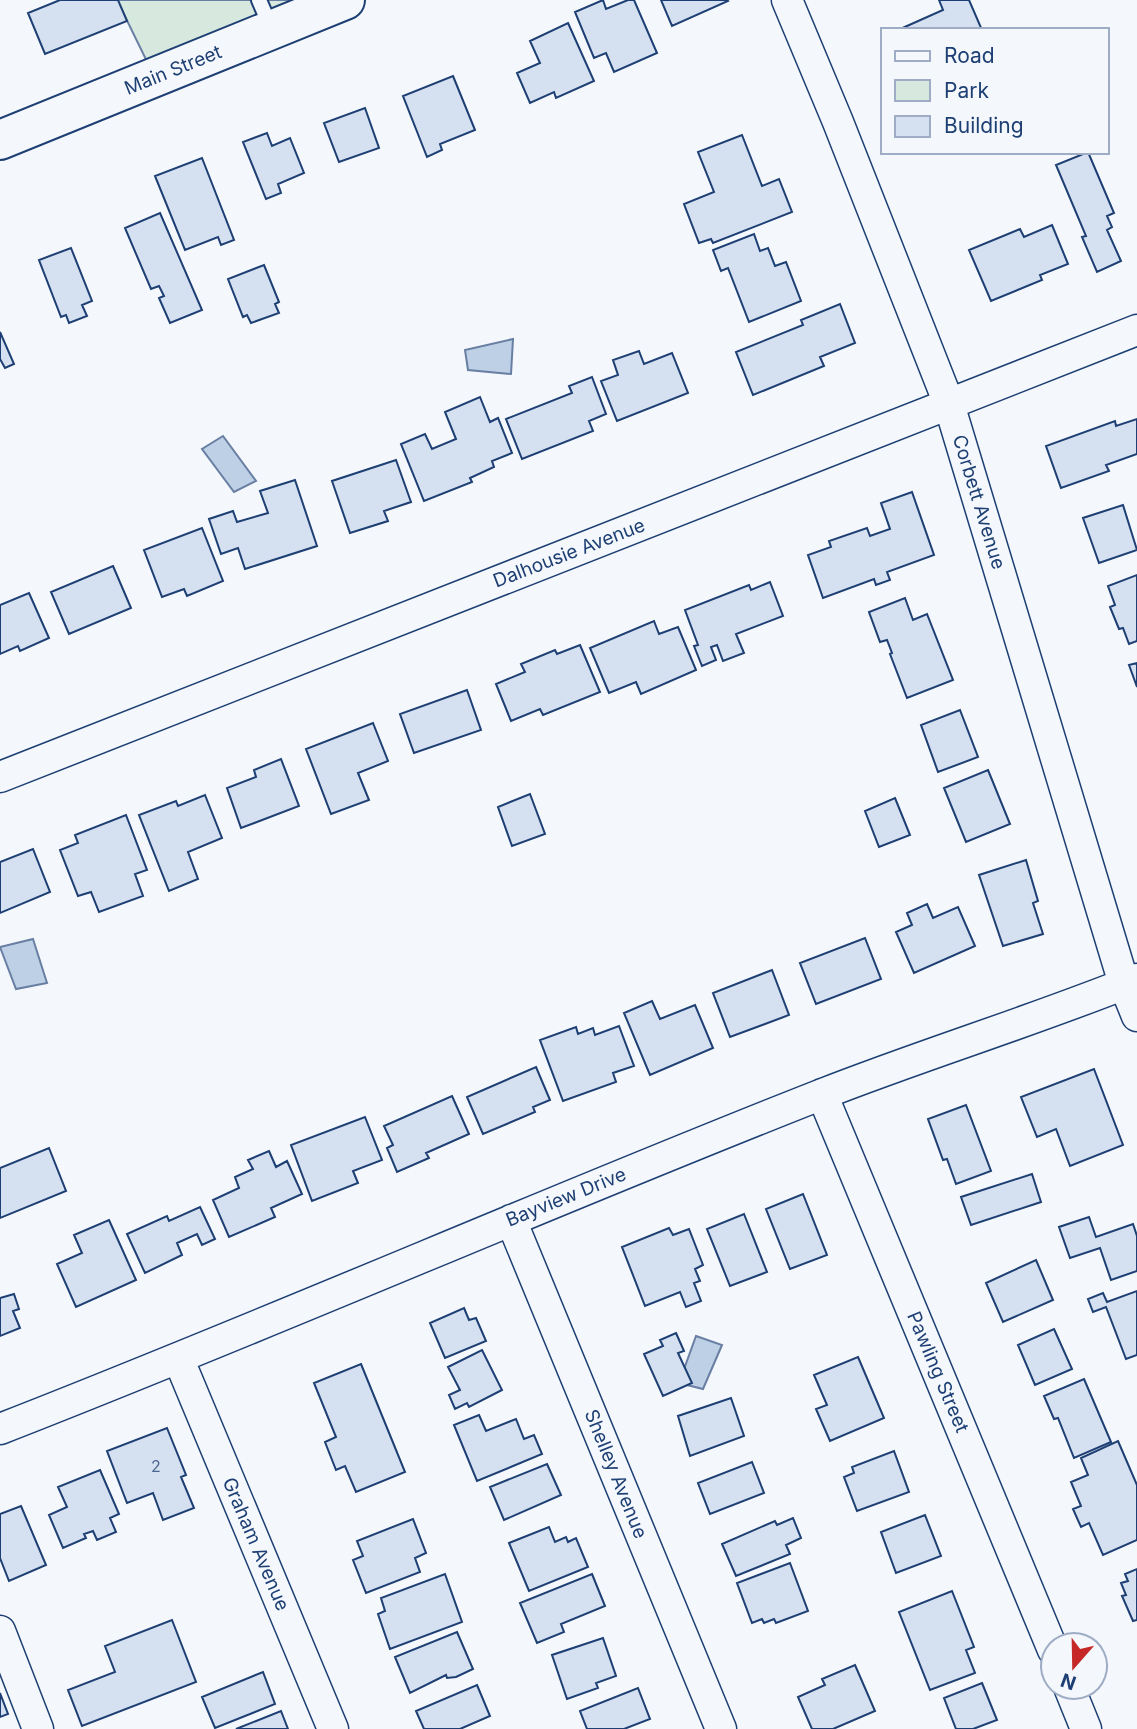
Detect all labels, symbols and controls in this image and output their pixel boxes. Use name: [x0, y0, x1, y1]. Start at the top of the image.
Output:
legend: [881, 28, 1109, 154]
street label: Main Street: [121, 40, 225, 100]
text: Road: [944, 43, 995, 68]
text: Park: [944, 78, 989, 103]
text: Building: [944, 113, 1024, 138]
street label: Corbett Avenue: [948, 432, 1010, 572]
street label: Dalhousie Avenue: [490, 513, 648, 593]
street label: Bayview Drive: [503, 1162, 629, 1232]
street label: Pawling Street: [902, 1308, 974, 1436]
street label: Shelley Avenue: [580, 1406, 652, 1542]
house number: 2: [151, 1456, 161, 1476]
street label: Graham Avenue: [218, 1474, 294, 1614]
north arrow: [1039, 1631, 1109, 1701]
text: N: [1058, 1668, 1079, 1695]

